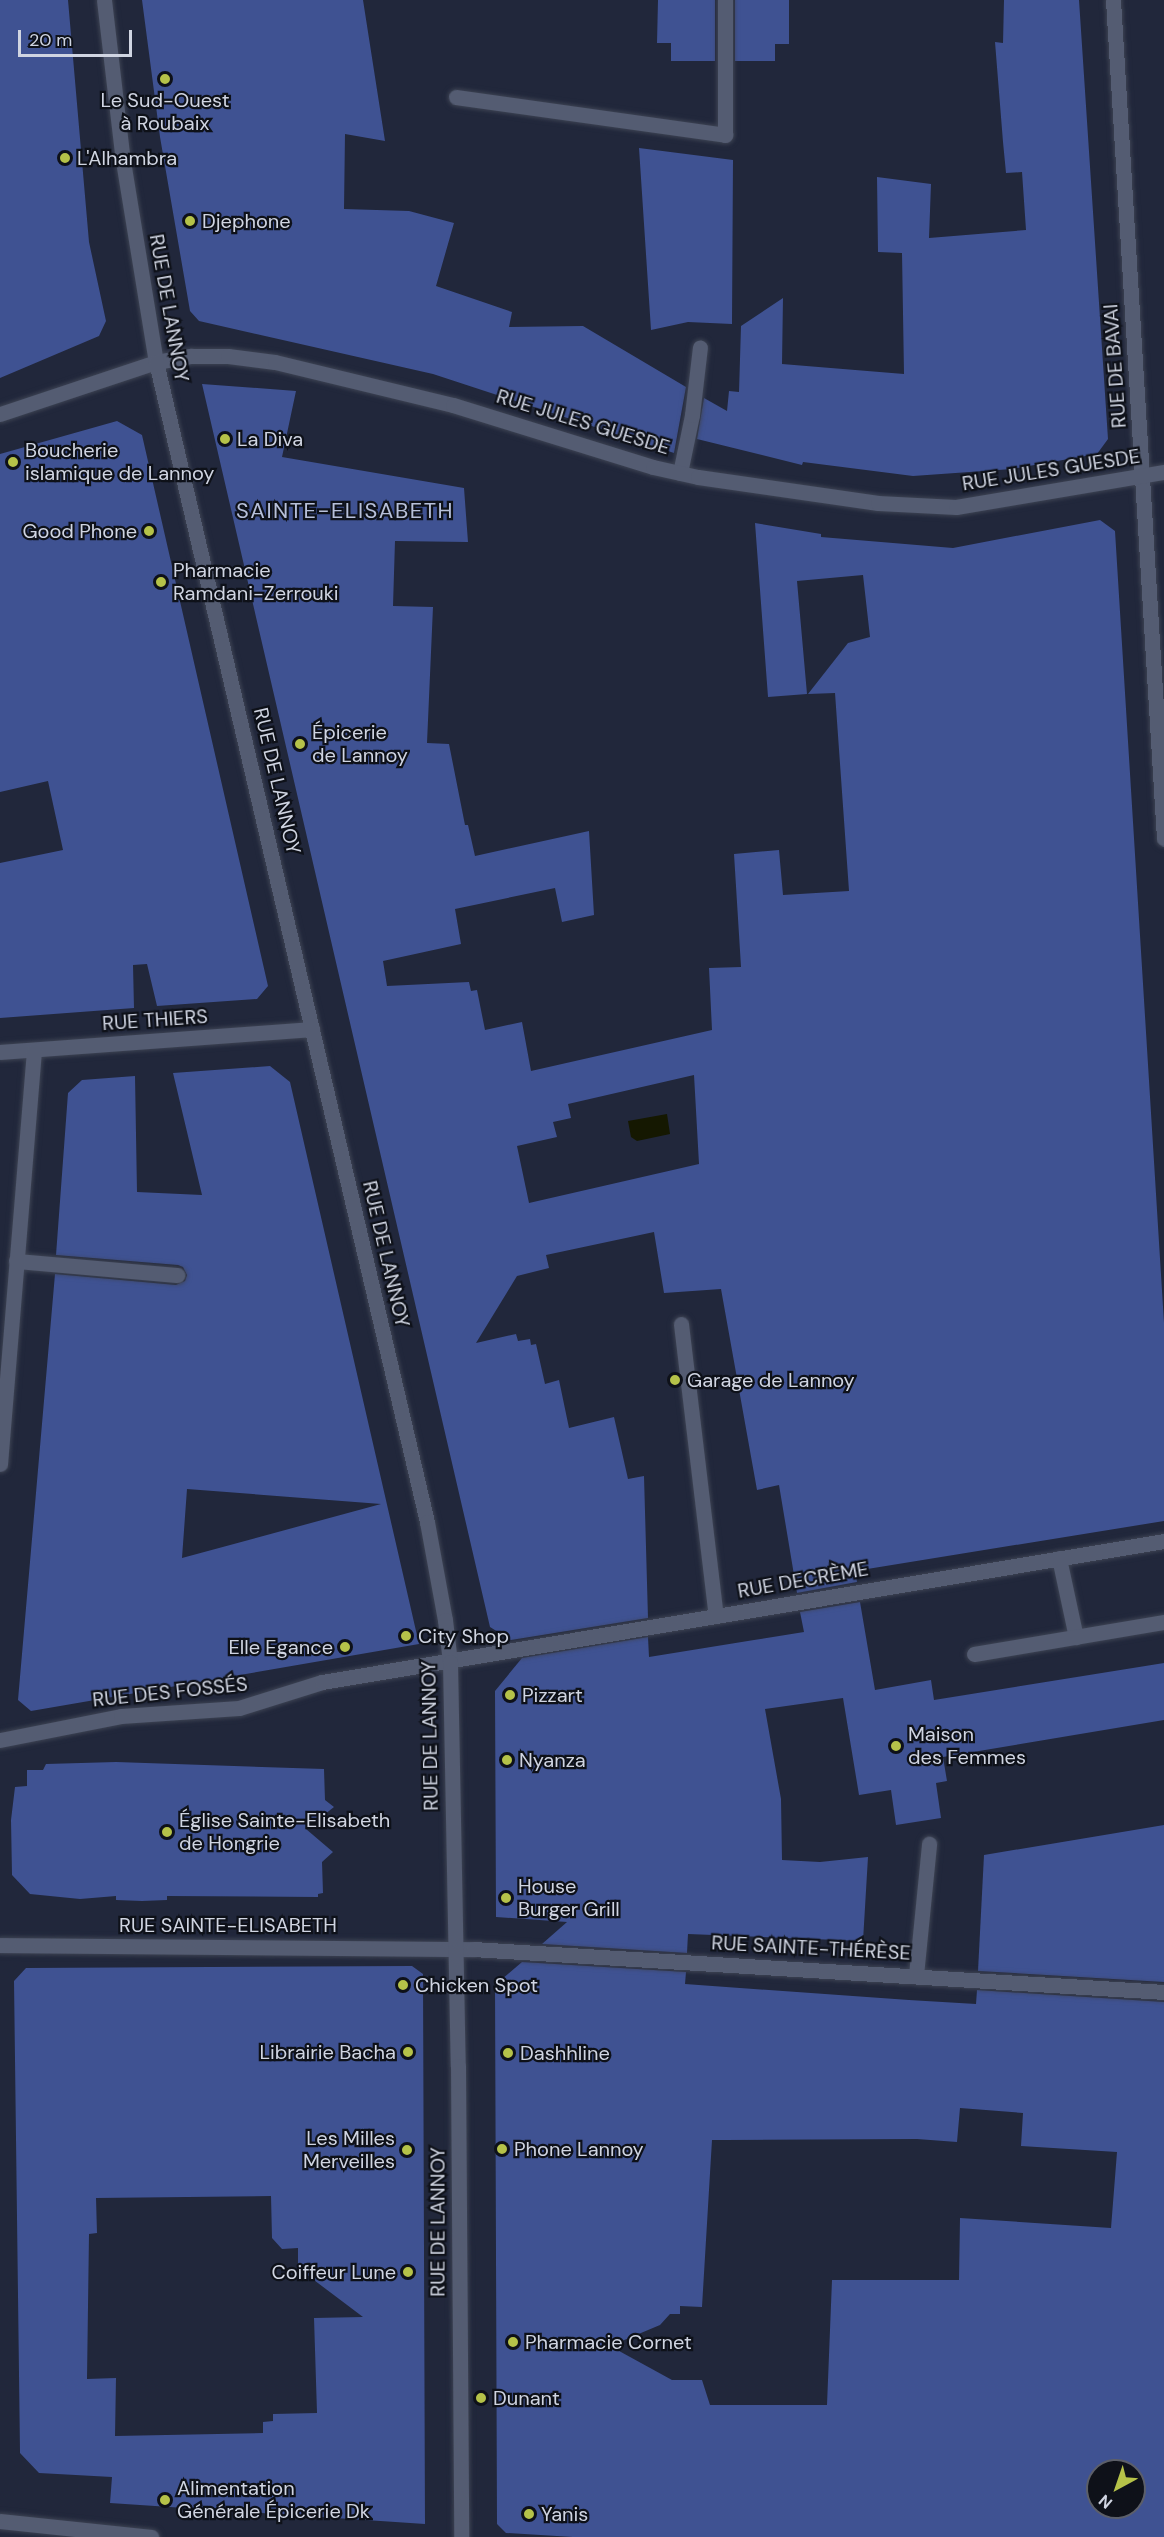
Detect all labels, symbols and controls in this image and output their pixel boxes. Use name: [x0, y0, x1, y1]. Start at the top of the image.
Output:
scale bar: [21, 18, 135, 56]
text: 20 m: [29, 28, 72, 52]
marker: Le Sud-Ouest à Roubaix: [158, 72, 172, 86]
place label: Le Sud-Ouest à Roubaix: [101, 88, 229, 135]
place label: L'Alhambra: [77, 146, 177, 170]
marker: L'Alhambra: [58, 151, 72, 165]
place label: Djephone: [202, 209, 291, 233]
marker: Djephone: [183, 214, 197, 228]
street label: RUE DE LANNOY: [144, 232, 194, 384]
street label: RUE DE BAVAI: [1099, 303, 1131, 429]
street label: RUE JULES GUESDE: [494, 384, 672, 460]
place label: La Diva: [237, 427, 303, 451]
marker: La Diva: [218, 432, 232, 446]
place label: Boucherie islamique de Lannoy: [25, 438, 214, 485]
street label: RUE JULES GUESDE: [960, 444, 1142, 496]
marker: Boucherie islamique de Lannoy: [6, 455, 20, 469]
district label: SAINTE-ELISABETH: [236, 498, 454, 524]
place label: Good Phone: [22, 519, 137, 543]
marker: Good Phone: [142, 524, 156, 538]
place label: Pharmacie Ramdani-Zerrouki: [173, 558, 339, 605]
marker: Pharmacie Ramdani-Zerrouki: [154, 575, 168, 589]
street label: RUE DE LANNOY: [248, 705, 306, 857]
place label: Épicerie de Lannoy: [312, 720, 408, 767]
marker: Épicerie de Lannoy: [293, 737, 307, 751]
street label: RUE THIERS: [101, 1004, 209, 1036]
street label: RUE DE LANNOY: [357, 1178, 415, 1330]
place label: Garage de Lannoy: [687, 1368, 855, 1392]
marker: Garage de Lannoy: [668, 1373, 682, 1387]
street label: RUE DECRÈME: [736, 1557, 870, 1603]
place label: City Shop: [418, 1624, 509, 1648]
marker: City Shop: [399, 1629, 413, 1643]
place label: Elle Egance: [228, 1635, 333, 1659]
marker: Elle Egance: [338, 1640, 352, 1654]
street label: RUE DE LANNOY: [417, 1661, 443, 1811]
street label: RUE DES FOSSÉS: [91, 1672, 249, 1712]
place label: Pizzart: [522, 1683, 583, 1707]
marker: Pizzart: [503, 1688, 517, 1702]
place label: Maison des Femmes: [908, 1722, 1026, 1769]
marker: Maison des Femmes: [889, 1739, 903, 1753]
place label: Nyanza: [519, 1748, 586, 1772]
marker: Nyanza: [500, 1753, 514, 1767]
place label: Église Sainte-Elisabeth de Hongrie: [179, 1808, 390, 1855]
marker: Église Sainte-Elisabeth de Hongrie: [160, 1825, 174, 1839]
place label: House Burger Grill: [518, 1874, 620, 1921]
marker: House Burger Grill: [499, 1891, 513, 1905]
street label: RUE SAINTE-ELISABETH: [119, 1913, 337, 1937]
street label: RUE SAINTE-THÉRÈSE: [711, 1931, 911, 1965]
place label: Chicken Spot: [415, 1973, 538, 1997]
marker: Chicken Spot: [396, 1978, 410, 1992]
place label: Librairie Bacha: [259, 2040, 396, 2064]
place label: Dashhline: [520, 2041, 610, 2065]
marker: Librairie Bacha: [401, 2045, 415, 2059]
marker: Dashhline: [501, 2046, 515, 2060]
place label: Les Milles Merveilles: [303, 2126, 395, 2173]
place label: Phone Lannoy: [514, 2137, 644, 2161]
marker: Phone Lannoy: [495, 2142, 509, 2156]
marker: Les Milles Merveilles: [400, 2143, 414, 2157]
street label: RUE DE LANNOY: [426, 2147, 450, 2297]
place label: Coiffeur Lune: [271, 2260, 396, 2284]
marker: Coiffeur Lune: [401, 2265, 415, 2279]
place label: Pharmacie Cornet: [525, 2330, 692, 2354]
marker: Pharmacie Cornet: [506, 2335, 520, 2349]
place label: Dunant: [493, 2386, 560, 2410]
marker: Dunant: [474, 2391, 488, 2405]
north arrow: [1086, 2459, 1146, 2519]
place label: Alimentation Générale Épicerie Dk: [177, 2476, 370, 2523]
text: N: [1094, 2490, 1117, 2513]
marker: Alimentation Générale Épicerie Dk: [158, 2493, 172, 2507]
place label: Yanis: [541, 2502, 588, 2526]
marker: Yanis: [522, 2507, 536, 2521]

